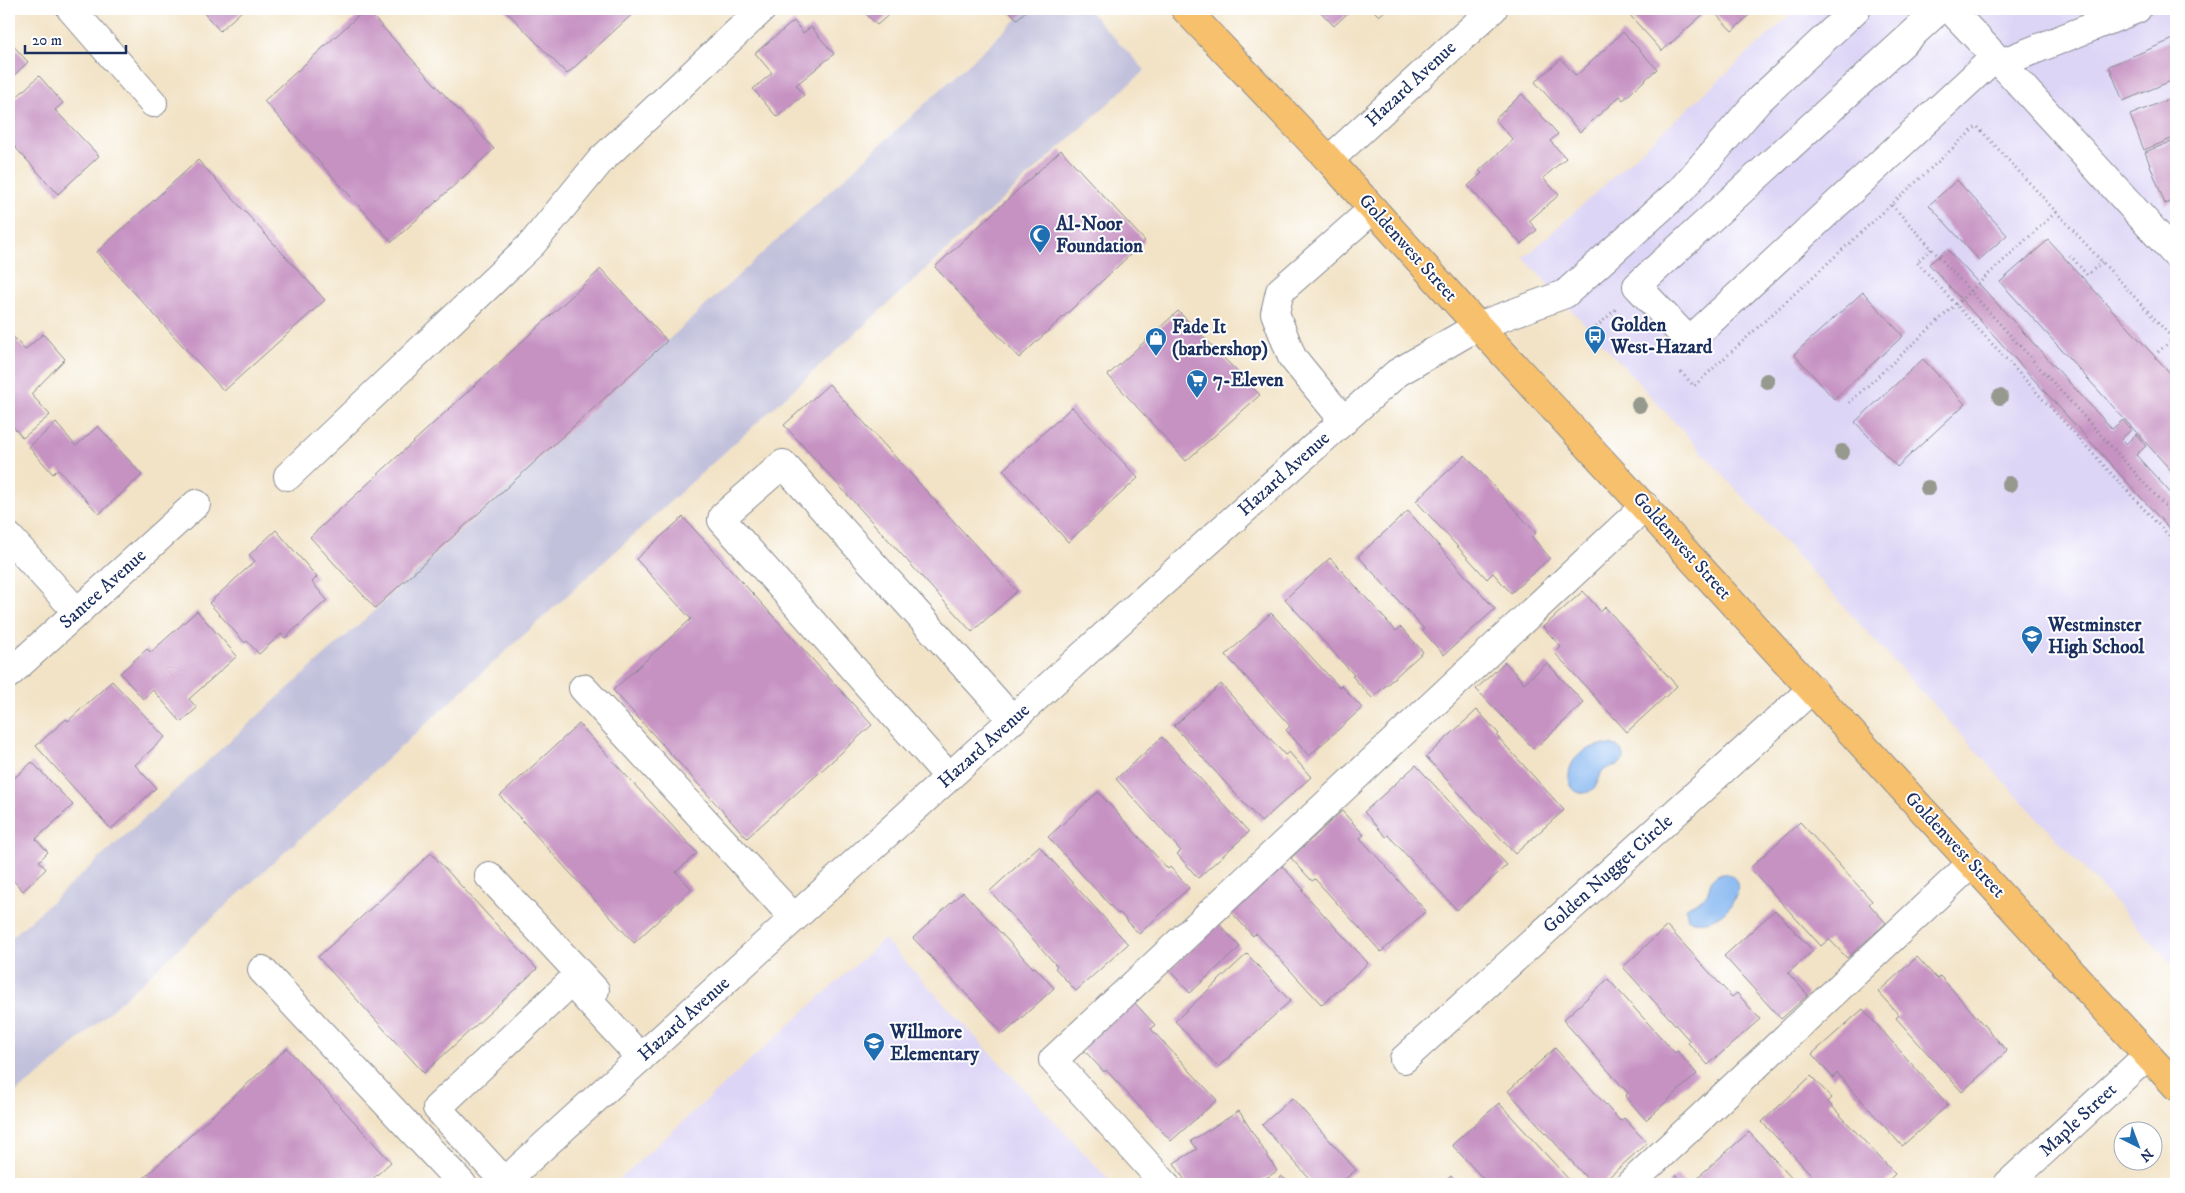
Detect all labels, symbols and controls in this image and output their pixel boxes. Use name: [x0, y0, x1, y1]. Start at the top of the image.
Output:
scale bar: [25, 22, 126, 54]
text: 20 m: [32, 31, 62, 50]
street label: Hazard Avenue: [1361, 36, 1461, 132]
street label: Goldenwest Street: [1354, 189, 1462, 307]
place label: Al-Noor Foundation: [1055, 213, 1144, 258]
mosque icon: Al-Noor Foundation: [1028, 223, 1052, 254]
place label: Golden West-Hazard: [1610, 314, 1713, 359]
place label: Fade It (barbershop): [1172, 316, 1268, 361]
bus stop icon: Golden West-Hazard: [1583, 324, 1607, 355]
shop icon: Fade It (barbershop): [1144, 326, 1168, 357]
supermarket icon: 7-Eleven: [1185, 368, 1209, 399]
place label: 7-Eleven: [1213, 369, 1285, 392]
street label: Hazard Avenue: [1233, 427, 1335, 521]
street label: Goldenwest Street: [1628, 487, 1736, 605]
street label: Santee Avenue: [55, 544, 151, 634]
place label: Westminster High School: [2047, 614, 2145, 659]
school or university icon: Westminster High School: [2020, 624, 2044, 655]
street label: Hazard Avenue: [933, 699, 1035, 793]
street label: Goldenwest Street: [1900, 787, 2010, 903]
street label: Golden Nugget Circle: [1538, 810, 1678, 938]
street label: Hazard Avenue: [633, 972, 735, 1066]
place label: Willmore Elementary: [889, 1021, 980, 1066]
school or university icon: Willmore Elementary: [862, 1031, 886, 1062]
street label: Maple Street: [2035, 1078, 2121, 1162]
north arrow: [2112, 1120, 2162, 1170]
text: N: [2135, 1144, 2156, 1166]

